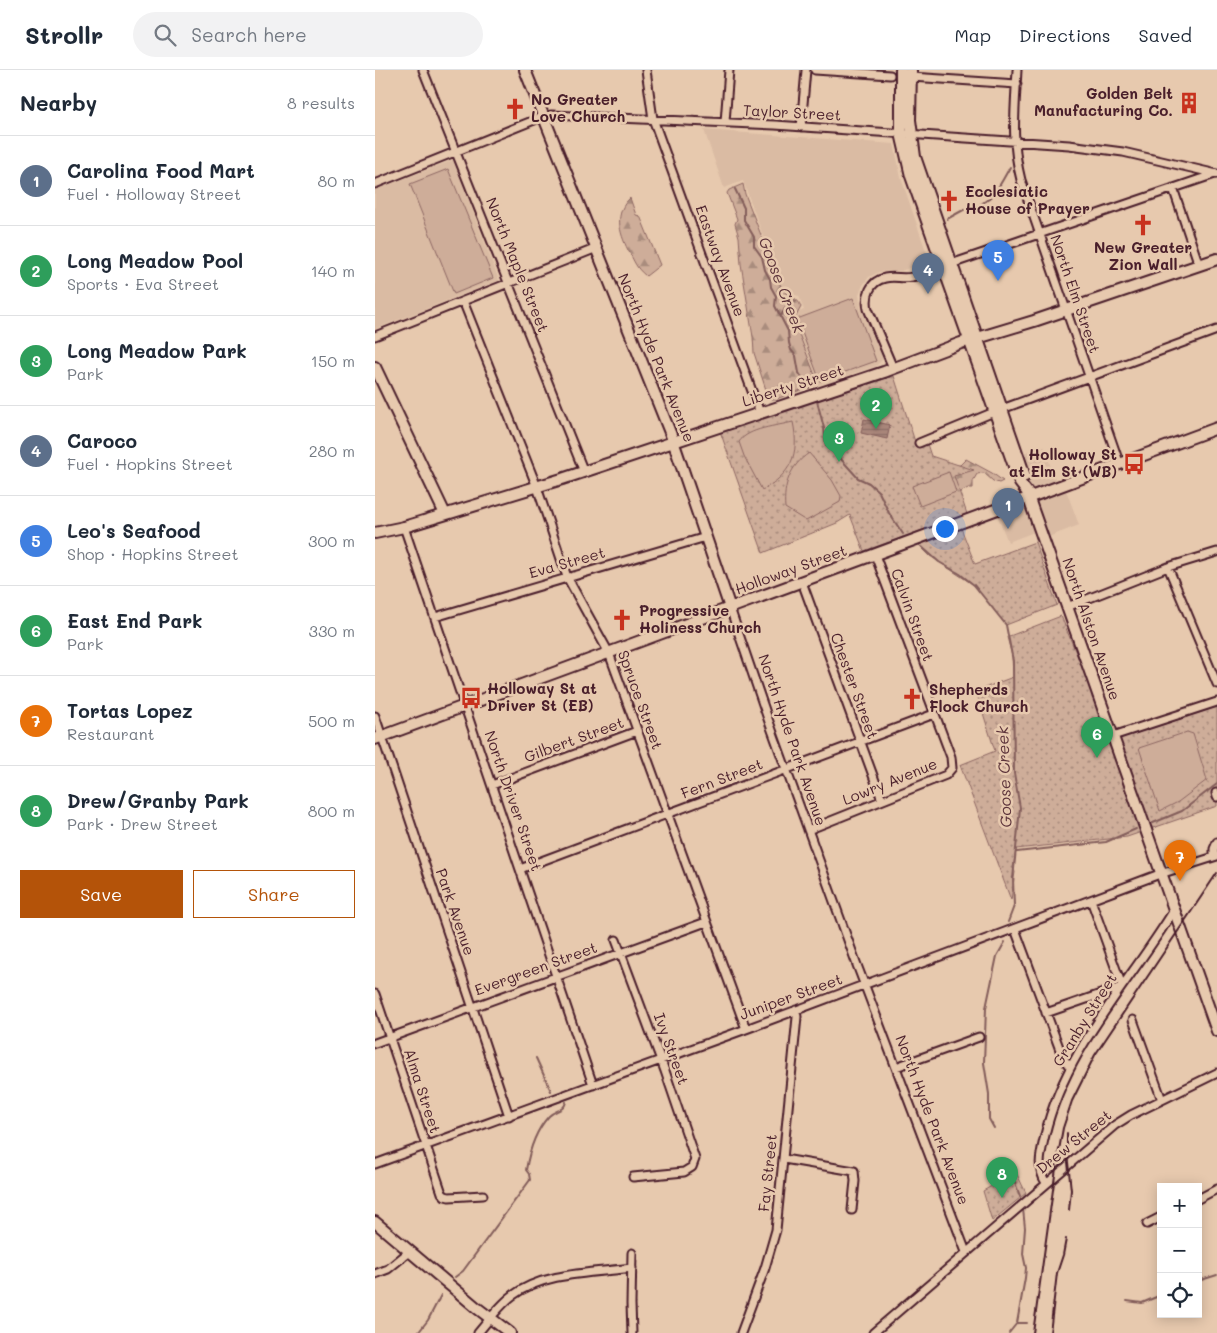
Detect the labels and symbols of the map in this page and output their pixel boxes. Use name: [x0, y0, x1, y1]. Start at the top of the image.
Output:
place label: Golden Belt Manufacturing Co.: [1034, 83, 1173, 120]
place label: No Greater Love Church: [531, 89, 626, 126]
building icon: Golden Belt Manufacturing Co.: [1176, 90, 1202, 116]
church icon: No Greater Love Church: [502, 96, 528, 122]
street label: Taylor Street: [742, 99, 842, 125]
place label: Ecclesiatic House of Prayer: [965, 181, 1090, 218]
church icon: Ecclesiatic House of Prayer: [936, 188, 962, 214]
street label: North Maple Street: [482, 194, 554, 335]
street label: Eastway Avenue: [691, 202, 750, 319]
church icon: New Greater Zion Wall: [1130, 212, 1156, 238]
street label: North Elm Street: [1046, 232, 1106, 356]
water label: Goose Creek: [754, 234, 811, 336]
place label: New Greater Zion Wall: [1094, 237, 1192, 274]
pin: 5: [982, 240, 1014, 281]
pin: 4: [912, 253, 944, 294]
street label: North Hyde Park Avenue: [614, 270, 700, 445]
street label: Liberty Street: [739, 359, 846, 411]
pin: 2: [860, 388, 892, 429]
pin: 3: [823, 421, 855, 462]
place label: Holloway St at Elm St (WB): [1009, 444, 1117, 481]
bus stop icon: Holloway St at Elm St (WB): [1121, 451, 1147, 477]
pin: 1: [992, 488, 1024, 529]
your location: [932, 516, 958, 542]
street label: Holloway Street: [732, 540, 849, 599]
street label: Eva Street: [526, 542, 607, 582]
street label: North Alston Avenue: [1058, 555, 1126, 703]
street label: Calvin Street: [887, 566, 939, 664]
place label: Progressive Holiness Church: [639, 600, 762, 637]
church icon: Progressive Holiness Church: [609, 607, 635, 633]
street label: Chester Street: [826, 630, 883, 742]
street label: Spruce Street: [614, 647, 668, 752]
street label: North Hyde Park Avenue: [754, 651, 832, 828]
place label: Holloway St at Driver St (EB): [487, 678, 597, 715]
place label: Shepherds Flock Church: [929, 679, 1028, 716]
bus stop icon: Holloway St at Driver St (EB): [458, 685, 484, 711]
church icon: Shepherds Flock Church: [899, 686, 925, 712]
street label: Gilbert Street: [521, 712, 626, 766]
pin: 6: [1081, 717, 1113, 758]
water label: Goose Creek: [991, 725, 1016, 828]
street label: North Driver Street: [481, 728, 547, 873]
street label: Fern Street: [678, 753, 765, 803]
street label: Lowry Avenue: [839, 753, 940, 809]
pin: 7: [1164, 840, 1196, 881]
street label: Park Avenue: [432, 866, 480, 958]
street label: Evergreen Street: [472, 937, 600, 1000]
street label: Juniper Street: [737, 968, 845, 1024]
street label: Granby Street: [1048, 969, 1121, 1070]
street label: Ivy Street: [650, 1010, 694, 1087]
street label: North Hyde Park Avenue: [891, 1032, 975, 1207]
street label: Alma Street: [400, 1046, 446, 1136]
street label: Drew Street: [1032, 1105, 1115, 1178]
street label: Fay Street: [753, 1133, 781, 1213]
pin: 8: [986, 1157, 1018, 1198]

